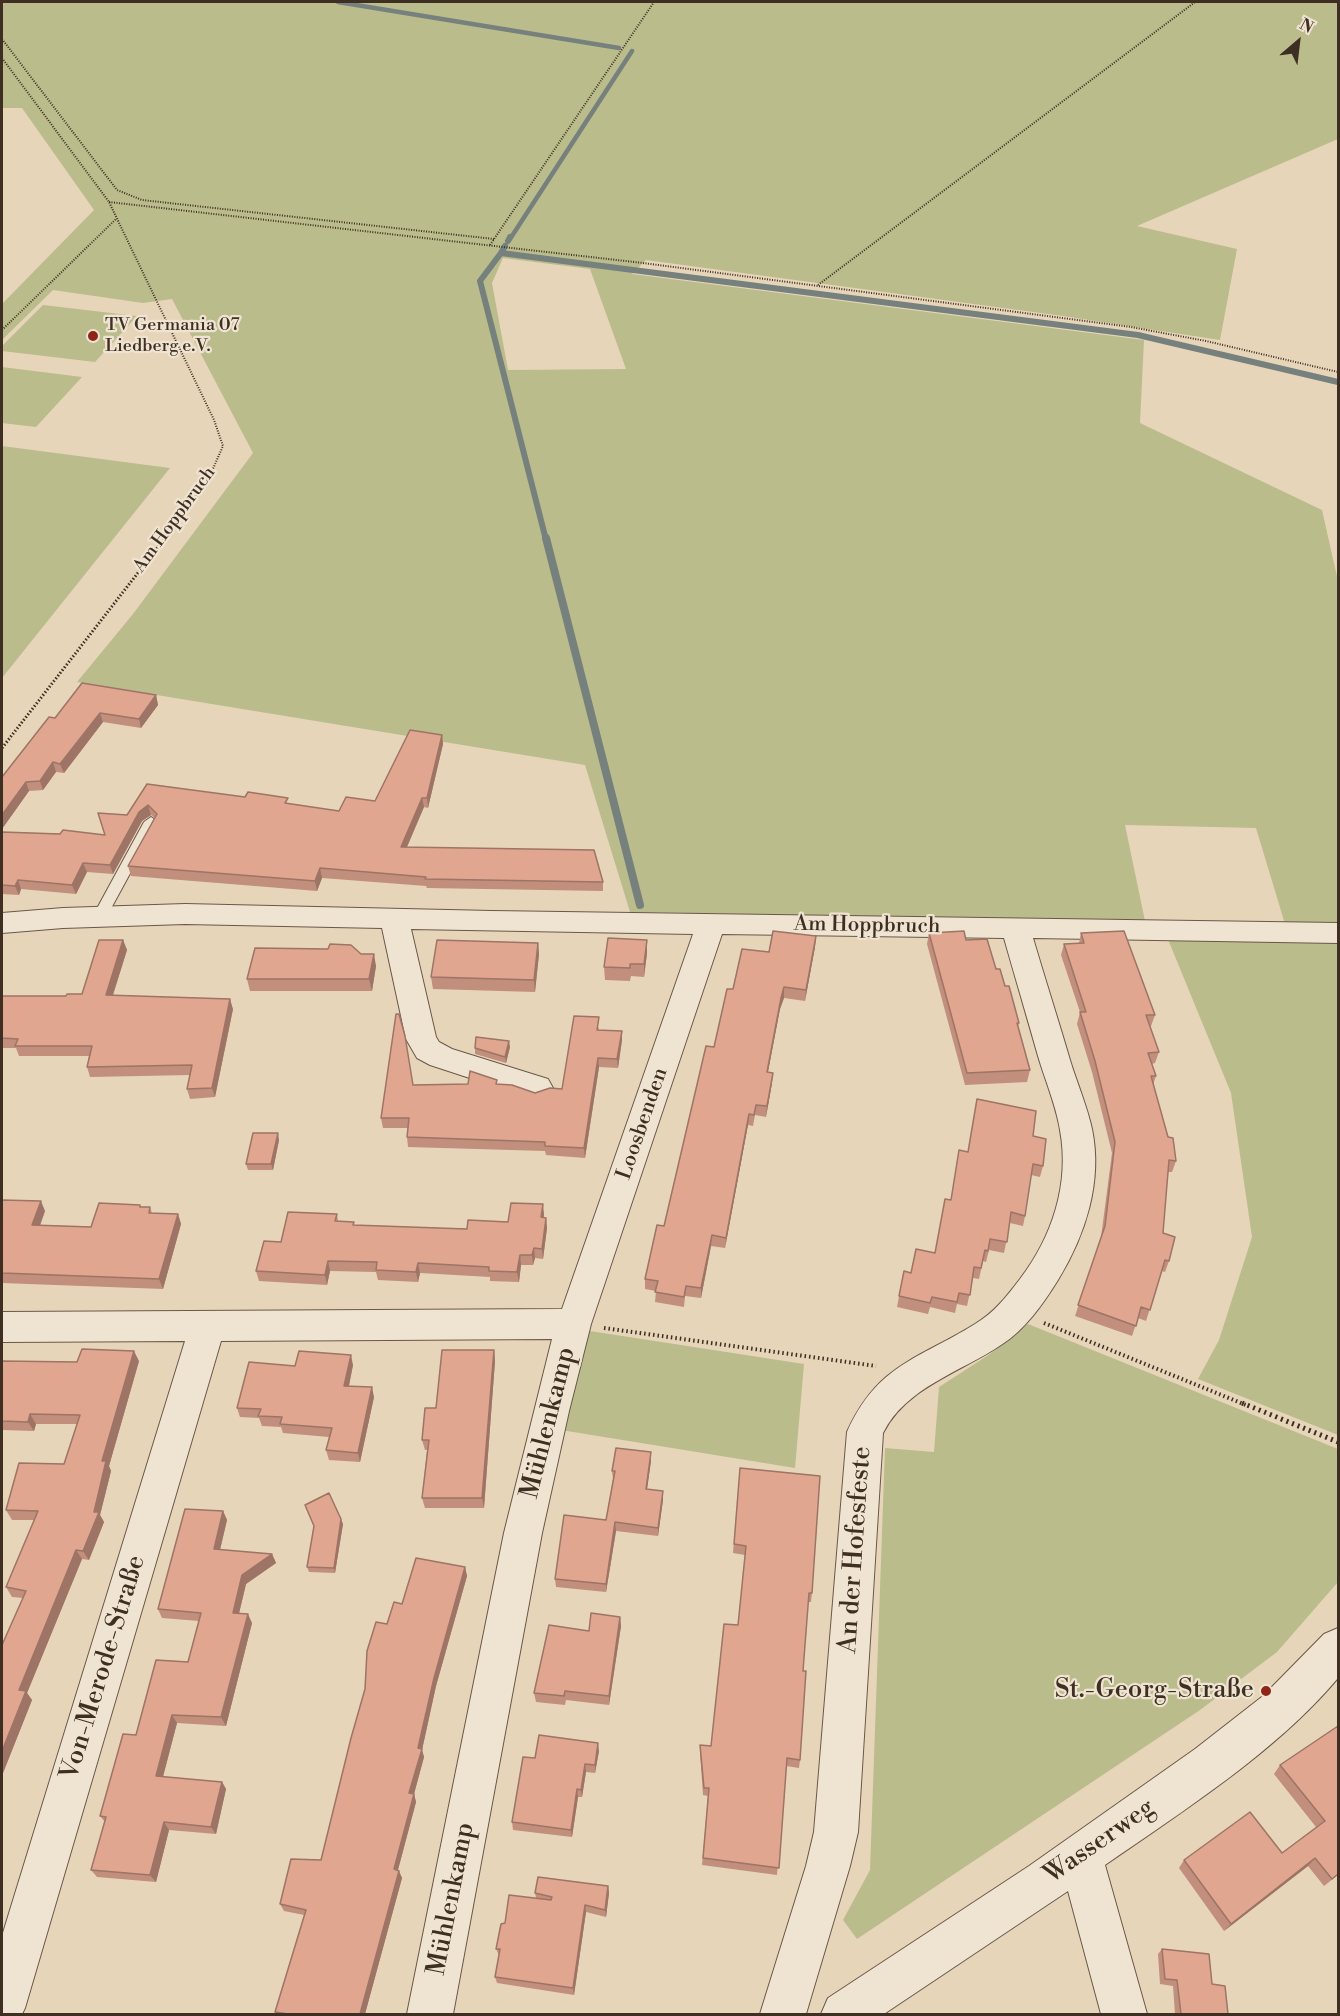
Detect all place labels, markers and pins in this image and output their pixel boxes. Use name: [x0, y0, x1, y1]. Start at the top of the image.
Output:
place label: TV Germania 07 Liedberg e.V.: [105, 315, 240, 358]
marker: TV Germania 07 Liedberg e.V.: [86, 329, 100, 343]
place label: St.-Georg-Straße: [1055, 1675, 1254, 1707]
marker: St.-Georg-Straße: [1259, 1684, 1273, 1698]

